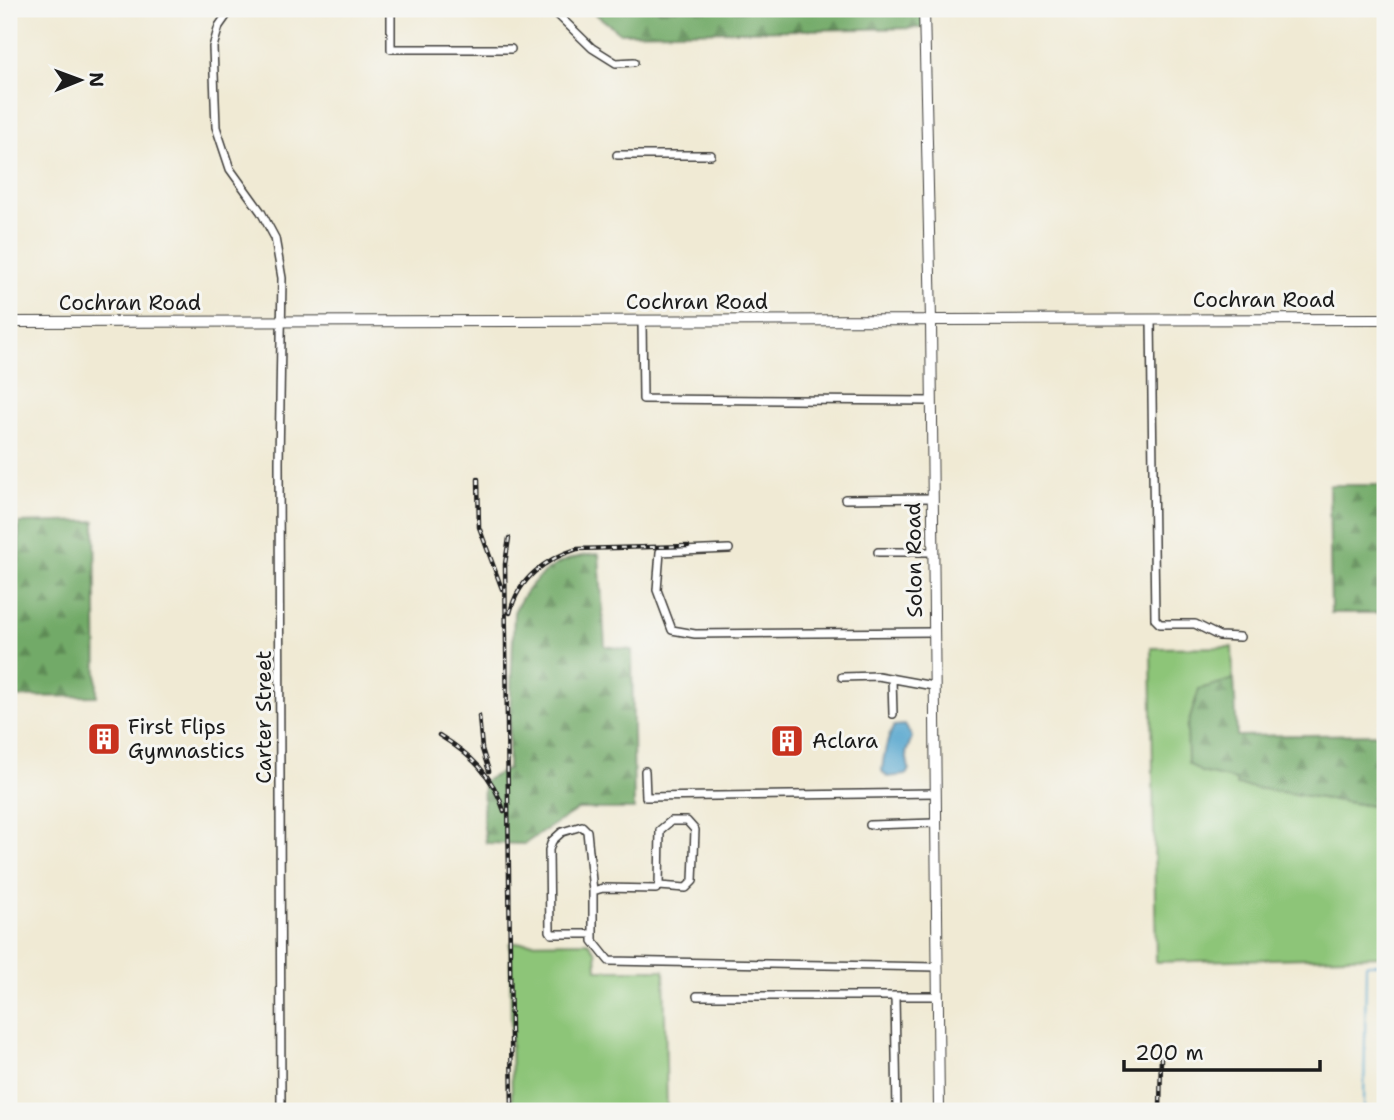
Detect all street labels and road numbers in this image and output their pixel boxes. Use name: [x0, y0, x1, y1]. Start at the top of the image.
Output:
street label: Cochran Road: [1193, 286, 1335, 314]
street label: Cochran Road: [626, 288, 768, 316]
street label: Cochran Road: [59, 289, 201, 317]
street label: Solon Road: [899, 502, 929, 618]
street label: Carter Street: [250, 650, 278, 784]

